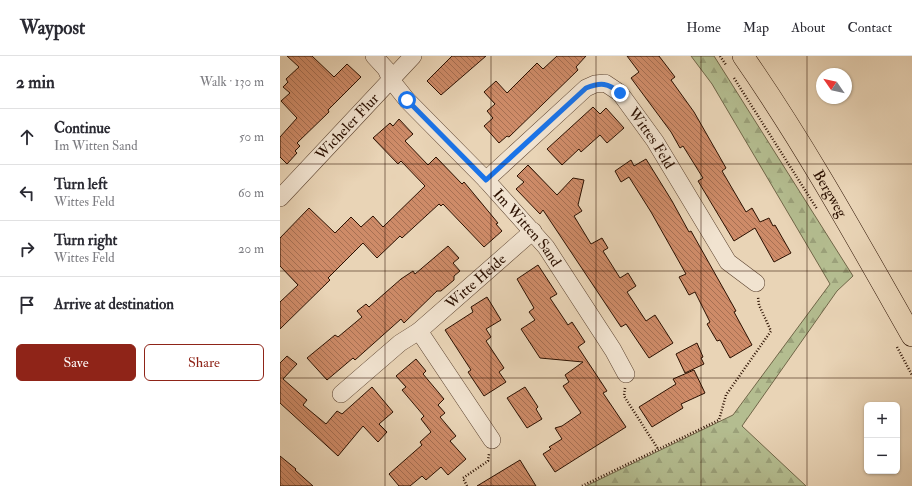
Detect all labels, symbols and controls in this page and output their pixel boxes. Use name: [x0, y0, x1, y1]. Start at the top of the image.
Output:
text: Waypost: [20, 16, 85, 40]
text: Home: [686, 19, 721, 36]
text: Map: [743, 19, 769, 36]
text: About: [791, 19, 825, 36]
text: Contact: [847, 19, 892, 36]
north arrow: [816, 68, 852, 104]
text: 2 min: [16, 72, 55, 93]
text: Walk · 130 m: [200, 74, 264, 90]
route end: [611, 84, 629, 102]
street label: Wicheler Flur: [311, 89, 384, 165]
route start: [398, 91, 416, 109]
street label: Wittes Feld: [623, 103, 679, 173]
text: Continue: [54, 119, 110, 138]
icon: ahead: [16, 126, 38, 148]
text: 50 m: [239, 129, 264, 145]
text: Im Witten Sand: [54, 138, 138, 154]
street label: Bergweg: [809, 167, 852, 221]
text: Turn left: [54, 175, 108, 194]
icon: left: [16, 182, 38, 204]
text: 60 m: [238, 185, 264, 201]
street label: Im Witten Sand: [488, 185, 566, 271]
text: Wittes Feld: [54, 194, 115, 210]
text: Turn right: [54, 231, 117, 250]
icon: right: [16, 238, 38, 260]
text: 20 m: [238, 241, 264, 257]
text: Wittes Feld: [54, 250, 115, 266]
street label: Witte Heide: [441, 250, 510, 314]
icon: arrive: [16, 294, 38, 316]
text: Arrive at destination: [54, 295, 174, 314]
button: Save: [16, 344, 136, 381]
button: Share: [144, 344, 264, 381]
map controls: [864, 402, 900, 474]
button: +: [864, 402, 900, 438]
button: −: [864, 438, 900, 474]

